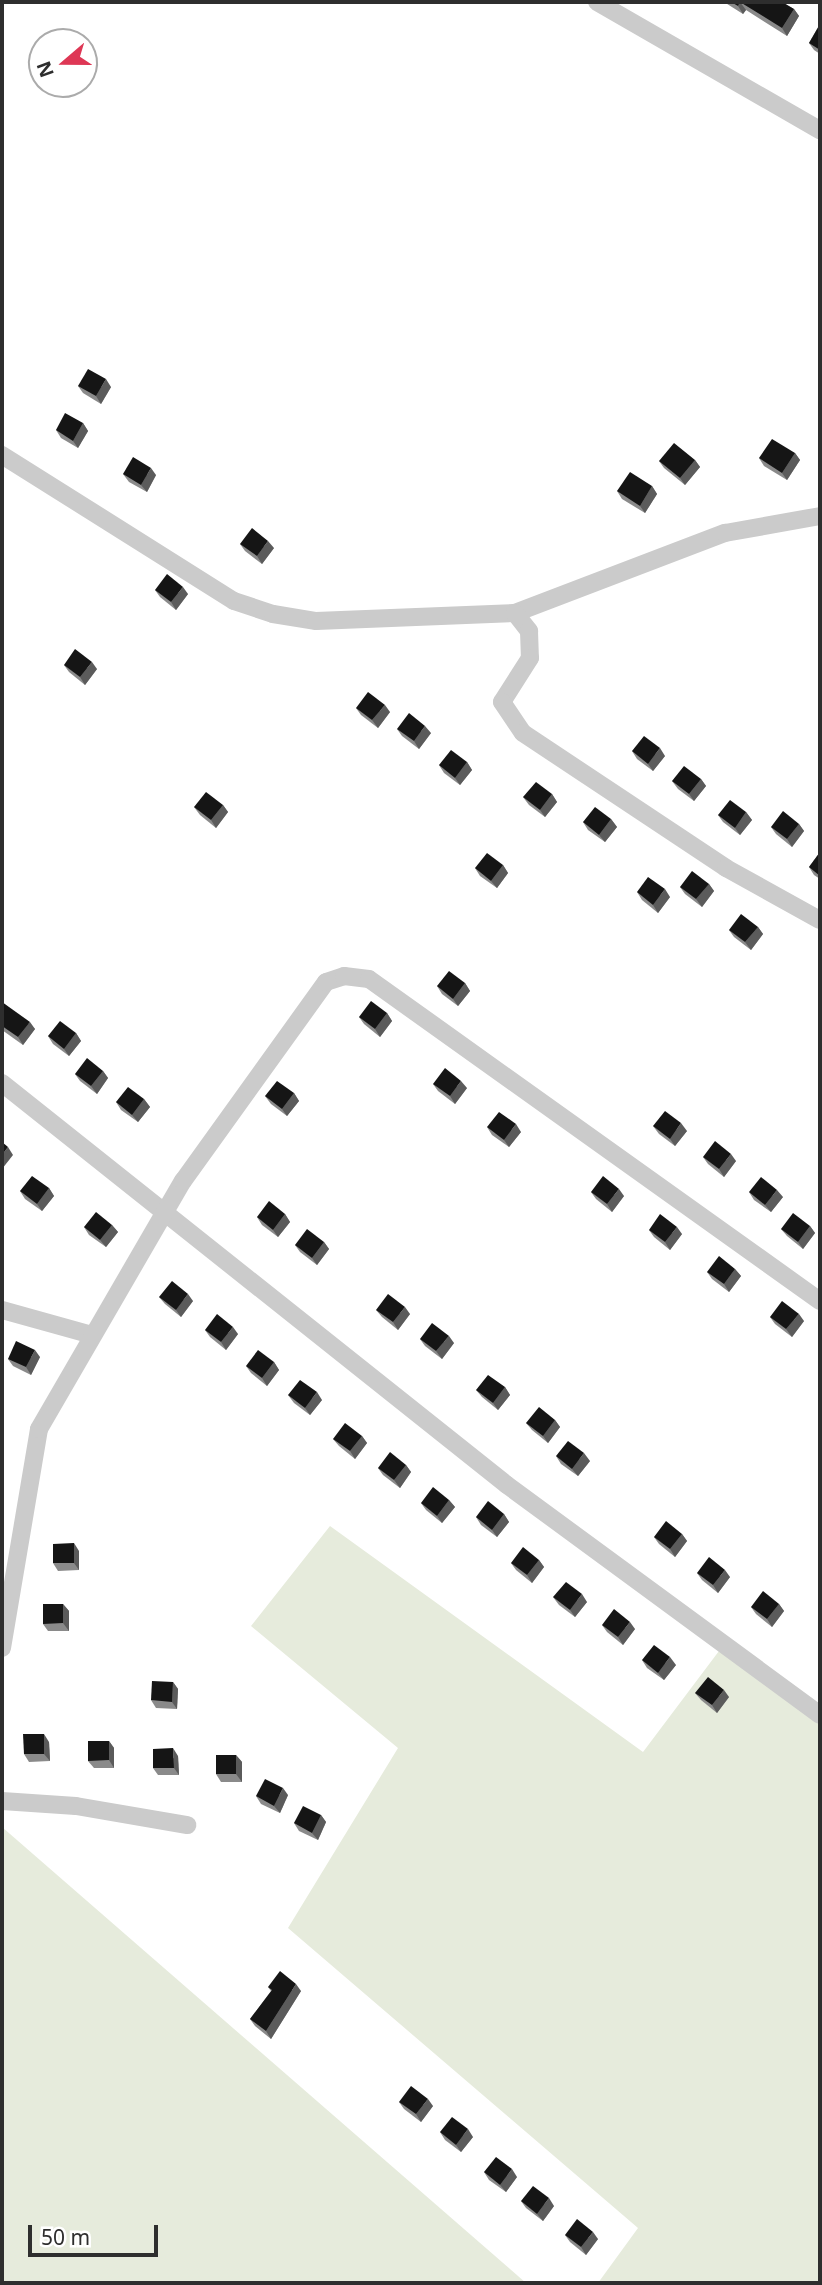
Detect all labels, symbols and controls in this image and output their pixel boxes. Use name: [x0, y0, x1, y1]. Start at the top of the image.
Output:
north arrow: [28, 28, 98, 98]
text: N: [30, 58, 60, 81]
scale bar: [32, 2212, 161, 2256]
text: 50 m: [41, 2223, 90, 2251]

